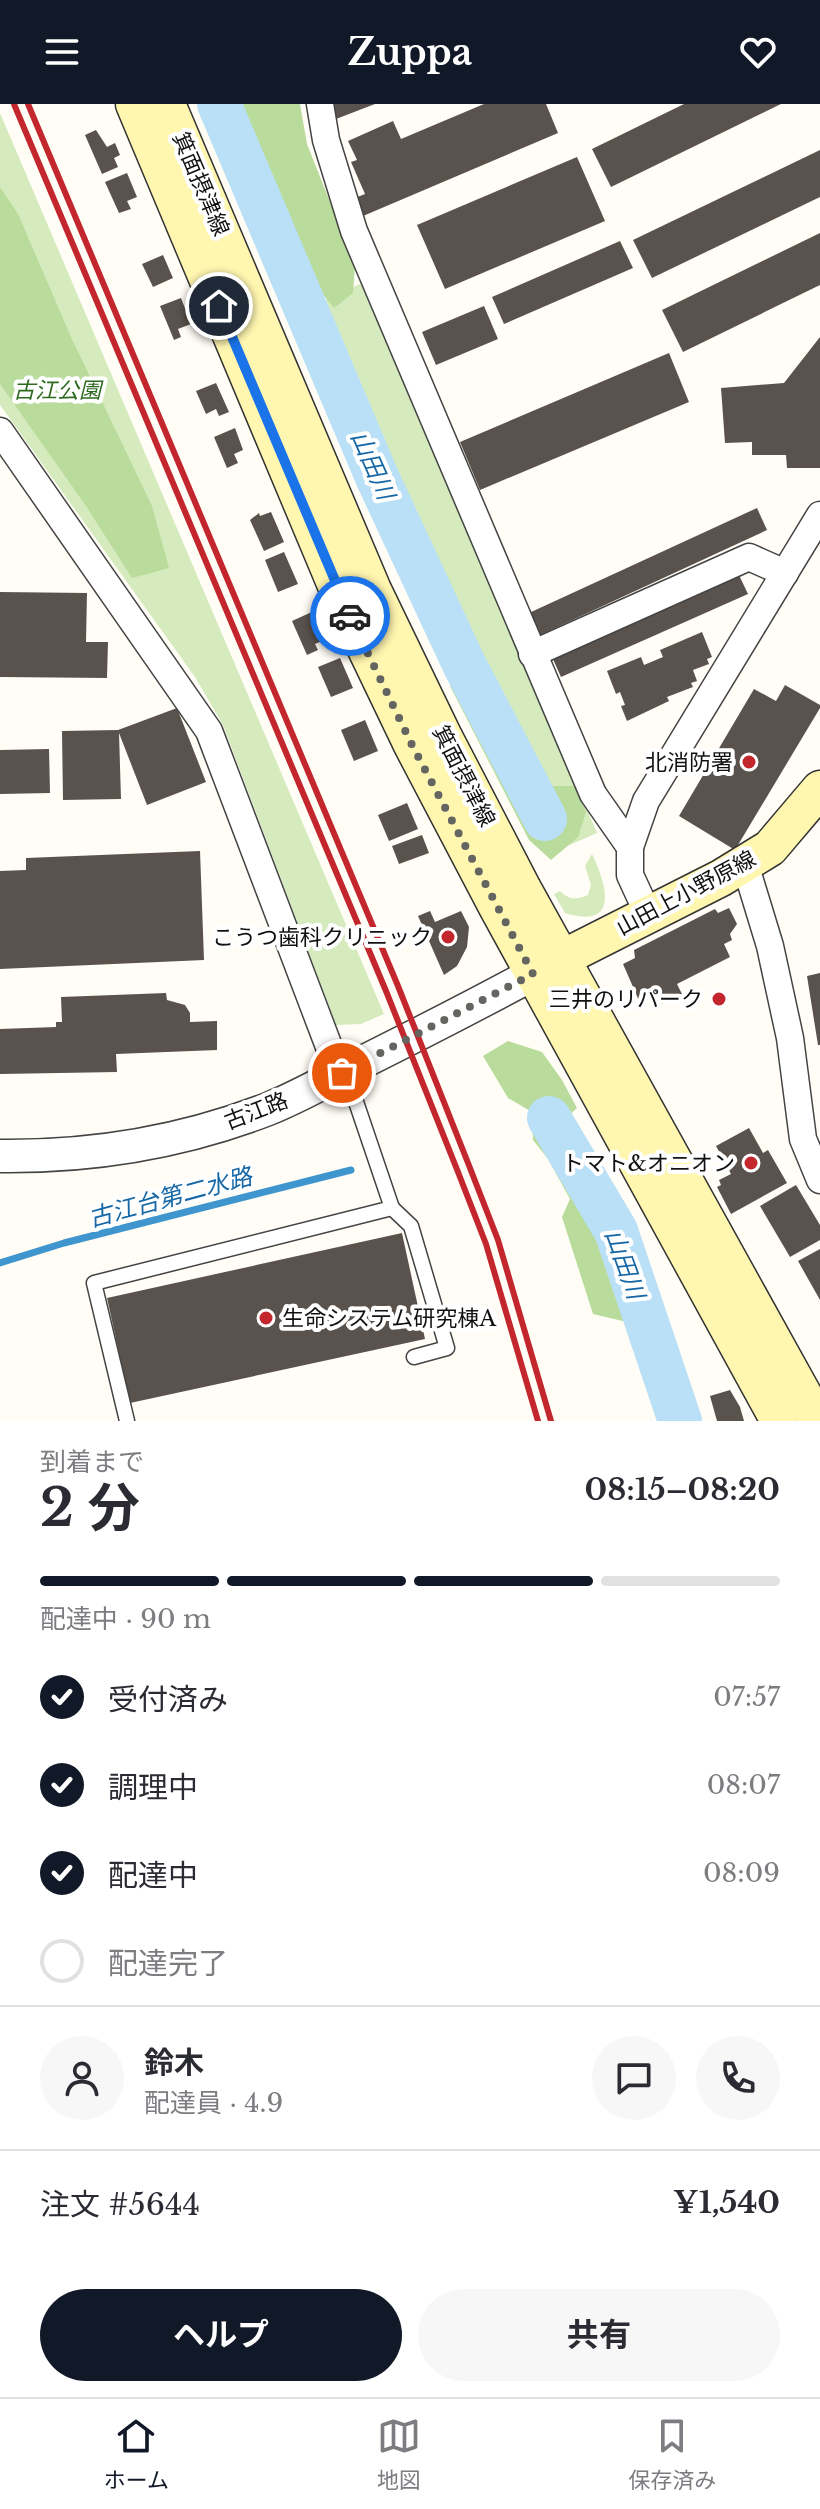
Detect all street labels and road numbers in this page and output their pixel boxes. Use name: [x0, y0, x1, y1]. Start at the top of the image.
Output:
street label: 箕面摂津線: [167, 128, 235, 240]
street label: 箕面摂津線: [427, 721, 501, 831]
street label: 山田上小野原線: [612, 845, 760, 941]
street label: 古江路: [220, 1087, 292, 1135]

